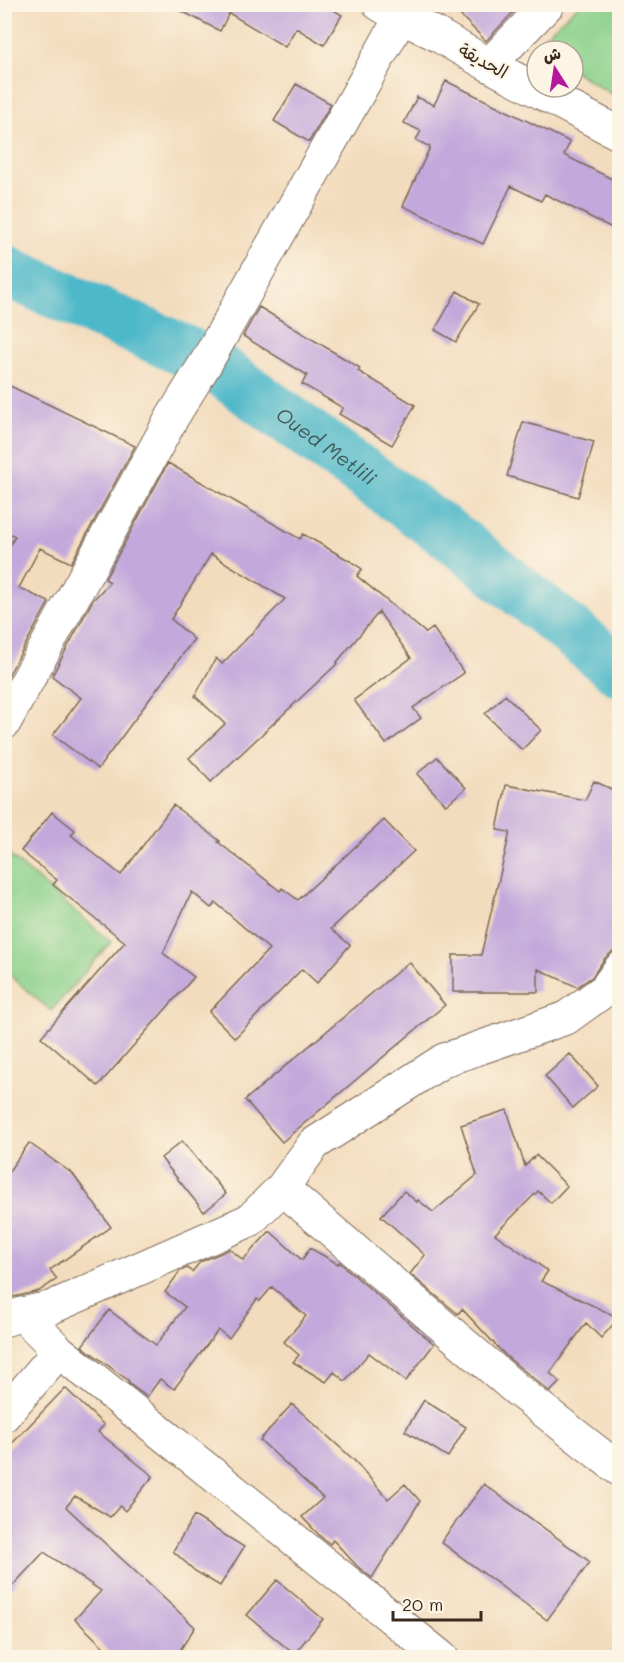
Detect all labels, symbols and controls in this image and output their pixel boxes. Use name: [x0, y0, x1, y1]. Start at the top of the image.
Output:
street label: الحديقة: [454, 37, 513, 83]
north arrow: [525, 39, 585, 99]
text: ش: [541, 42, 563, 66]
water label: Oued Metlili: [271, 401, 383, 491]
scale bar: [393, 1584, 482, 1622]
text: 20 m: [402, 1592, 443, 1616]

